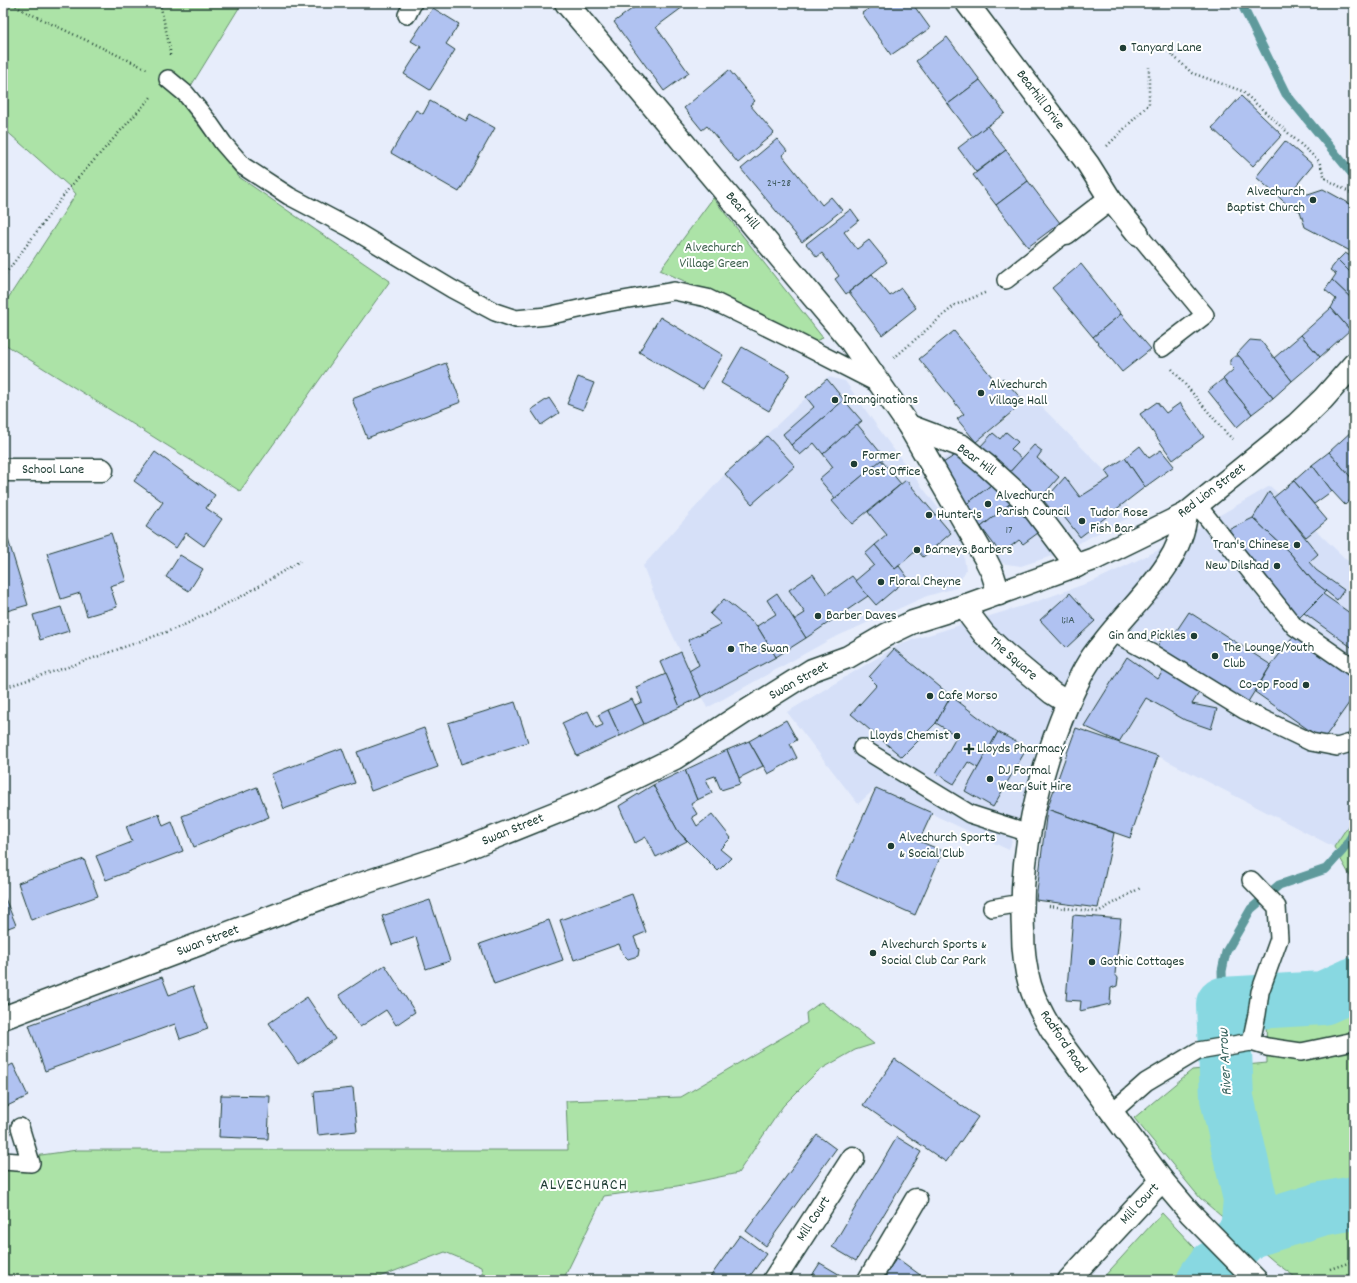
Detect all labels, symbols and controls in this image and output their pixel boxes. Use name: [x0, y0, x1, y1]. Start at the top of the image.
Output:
place label: Tanyard Lane: [1131, 38, 1202, 58]
marker: Tanyard Lane: [1118, 43, 1128, 53]
street label: Bearhill Drive: [1011, 66, 1069, 134]
house number: 24-28: [767, 175, 791, 192]
place label: Alvechurch Baptist Church: [1227, 182, 1305, 218]
street label: Bear Hill: [720, 188, 764, 235]
marker: Alvechurch Baptist Church: [1308, 195, 1318, 205]
park label: Alvechurch Village Green: [679, 238, 749, 274]
place label: Alvechurch Village Hall: [989, 375, 1048, 411]
marker: Alvechurch Village Hall: [976, 388, 986, 398]
place label: Imanginations: [843, 390, 918, 410]
marker: Imanginations: [830, 395, 840, 405]
street label: Bear Hill: [952, 439, 1000, 481]
place label: Former Post Office: [862, 446, 920, 482]
marker: Former Post Office: [849, 459, 859, 469]
street label: Red Lion Street: [1174, 459, 1250, 523]
street label: School Lane: [22, 460, 84, 480]
place label: Alvechurch Parish Council: [996, 486, 1070, 522]
marker: Alvechurch Parish Council: [983, 499, 993, 509]
place label: Tudor Rose Fish Bar: [1090, 503, 1148, 539]
place label: Hunter's: [937, 505, 982, 525]
marker: Hunter's: [924, 510, 934, 520]
marker: Tudor Rose Fish Bar: [1077, 516, 1087, 526]
house number: 17: [1005, 522, 1013, 539]
place label: Tran's Chinese: [1213, 535, 1289, 555]
place label: Barneys Barbers: [925, 540, 1013, 560]
marker: Tran's Chinese: [1292, 540, 1302, 550]
marker: Barneys Barbers: [912, 545, 922, 555]
place label: New Dilshad: [1205, 556, 1269, 576]
marker: New Dilshad: [1272, 561, 1282, 571]
place label: Floral Cheyne: [889, 572, 961, 592]
marker: Floral Cheyne: [876, 577, 886, 587]
place label: Barber Daves: [826, 606, 897, 626]
marker: Barber Daves: [813, 611, 823, 621]
house number: 1;1A: [1061, 612, 1075, 629]
place label: Gin and Pickles: [1108, 626, 1186, 646]
marker: Gin and Pickles: [1189, 631, 1199, 641]
street label: The Square: [985, 633, 1041, 685]
place label: The Lounge/Youth Club: [1223, 638, 1314, 674]
place label: The Swan: [739, 639, 789, 659]
marker: The Swan: [726, 644, 736, 654]
marker: The Lounge/Youth Club: [1210, 651, 1220, 661]
street label: Swan Street: [766, 656, 832, 706]
place label: Co-op Food: [1239, 675, 1298, 695]
marker: Co-op Food: [1301, 680, 1311, 690]
place label: Cafe Morso: [938, 686, 998, 706]
marker: Cafe Morso: [925, 691, 935, 701]
place label: Lloyds Chemist: [870, 726, 949, 746]
marker: Lloyds Chemist: [952, 731, 962, 741]
place label: Lloyds Pharmacy: [977, 739, 1066, 759]
marker: Lloyds Pharmacy: [964, 744, 974, 754]
place label: DJ Formal Wear Suit Hire: [998, 761, 1071, 797]
marker: DJ Formal Wear Suit Hire: [985, 774, 995, 784]
street label: Swan Street: [479, 808, 547, 852]
place label: Alvechurch Sports & Social Club: [899, 828, 996, 864]
marker: Alvechurch Sports & Social Club: [886, 841, 896, 851]
street label: Swan Street: [174, 920, 242, 962]
place label: Alvechurch Sports & Social Club Car Park: [881, 935, 987, 971]
marker: Alvechurch Sports & Social Club Car Park: [868, 948, 878, 958]
place label: Gothic Cottages: [1100, 952, 1185, 972]
marker: Gothic Cottages: [1087, 957, 1097, 967]
street label: Radford Road: [1035, 1006, 1091, 1078]
water label: River Arrow: [1213, 1026, 1239, 1096]
district label: ALVECHURCH: [540, 1174, 628, 1197]
street label: Mill Court: [1116, 1179, 1164, 1229]
street label: Mill Court: [792, 1193, 836, 1245]

